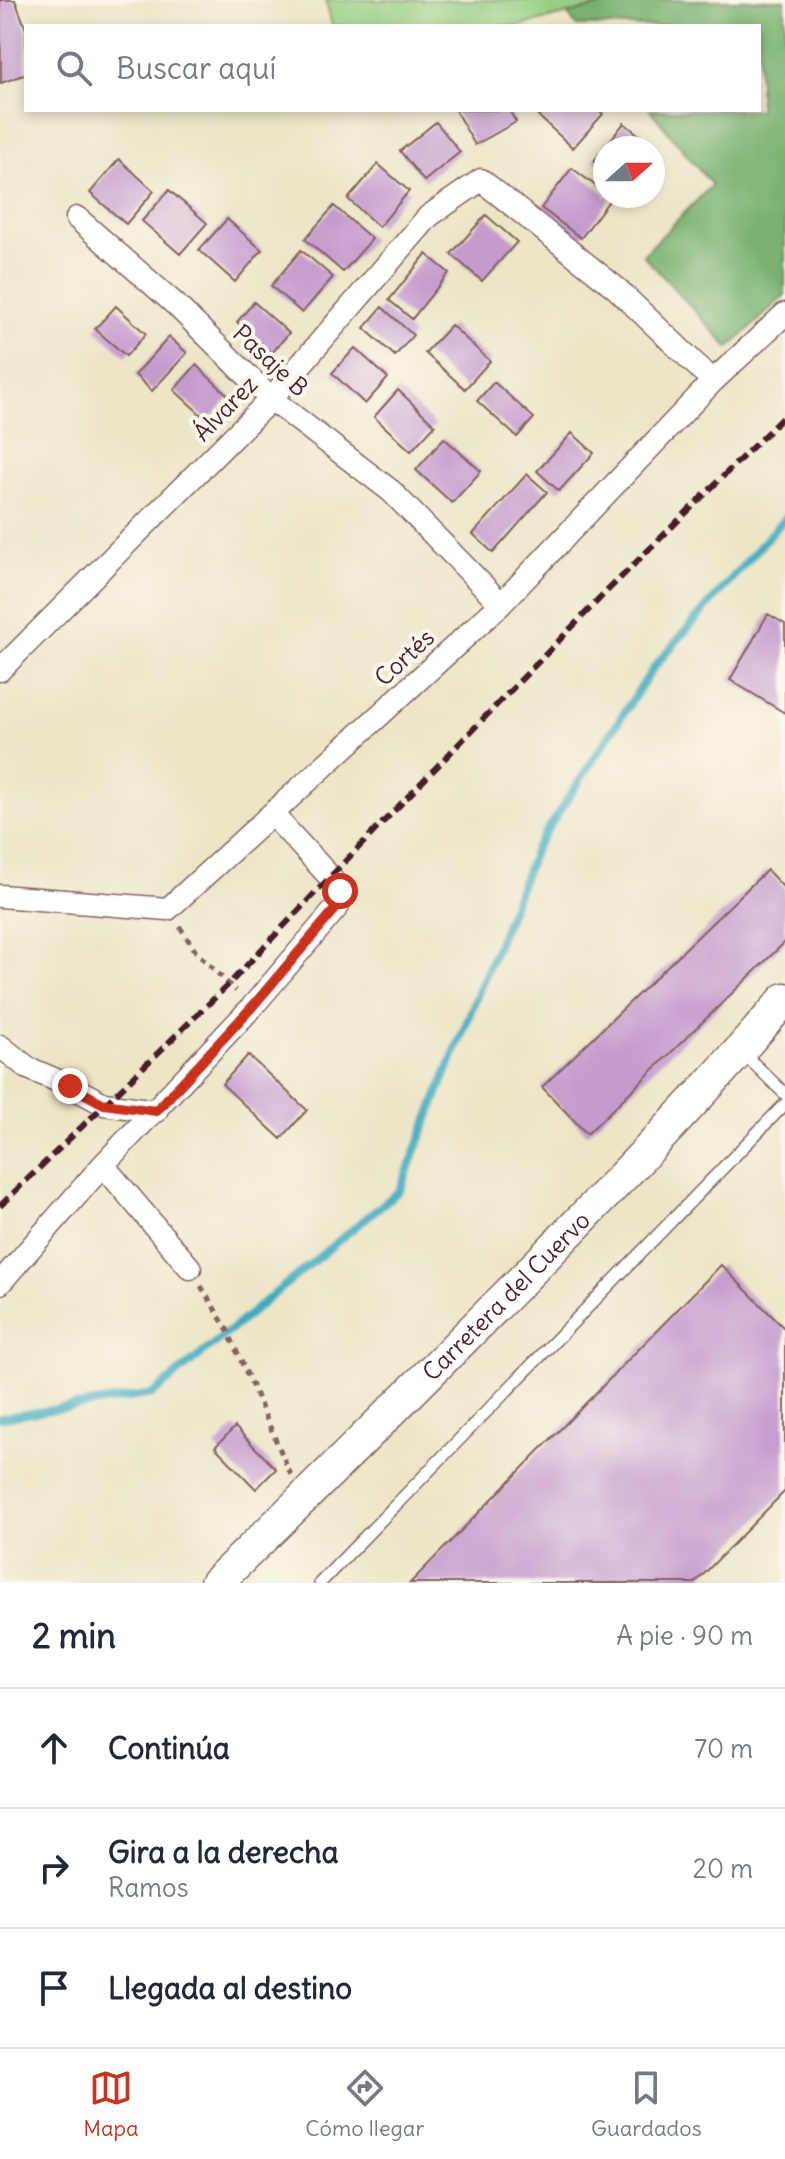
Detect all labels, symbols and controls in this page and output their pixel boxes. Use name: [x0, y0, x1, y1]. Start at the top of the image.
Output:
search box: [24, 24, 761, 112]
icon: search: [52, 46, 96, 90]
text: Buscar aquí: [116, 49, 276, 87]
north arrow: [593, 136, 665, 208]
street label: Pasaje B: [227, 318, 315, 402]
street label: Álvarez: [187, 369, 263, 447]
street label: Cortés: [368, 622, 440, 692]
route start: [322, 873, 358, 909]
route end: [52, 1068, 88, 1104]
street label: Carretera del Cuervo: [416, 1205, 596, 1387]
text: 2 min: [32, 1614, 116, 1657]
text: A pie · 90 m: [616, 1619, 753, 1652]
icon: ahead: [32, 1726, 76, 1770]
text: Continúa: [108, 1729, 230, 1767]
text: 70 m: [694, 1732, 753, 1765]
text: Gira a la derecha: [108, 1833, 339, 1871]
icon: right: [32, 1846, 76, 1890]
text: 20 m: [693, 1852, 753, 1885]
text: Ramos: [108, 1871, 189, 1904]
icon: arrive: [32, 1966, 76, 2010]
text: Llegada al destino: [108, 1969, 352, 2007]
tab: Mapa: [83, 2066, 139, 2142]
tab: Cómo llegar: [305, 2066, 424, 2142]
tab: Guardados: [591, 2066, 702, 2142]

